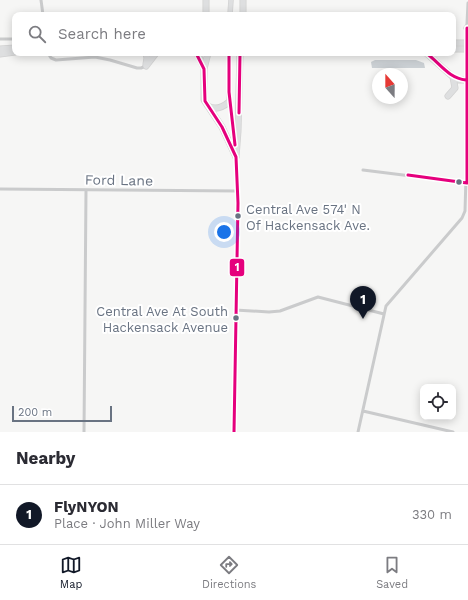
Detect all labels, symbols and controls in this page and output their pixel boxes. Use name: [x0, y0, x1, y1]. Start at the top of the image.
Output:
search box: [12, 12, 456, 56]
icon: search: [26, 23, 48, 45]
text: Search here: [58, 25, 146, 43]
north arrow: [372, 68, 408, 104]
street label: Ford Lane: [85, 171, 153, 189]
unlabelled marker: [454, 177, 464, 187]
place label: Central Ave 574' N Of Hackensack Ave.: [246, 202, 370, 233]
marker: Central Ave 574' N Of Hackensack Ave.: [233, 211, 243, 221]
your location: [214, 222, 234, 242]
line badge: 1: [229, 258, 245, 277]
text: 1: [235, 261, 239, 274]
pin: 1: [350, 286, 376, 319]
place label: Central Ave At South Hackensack Avenue: [96, 304, 228, 335]
marker: Central Ave At South Hackensack Avenue: [231, 313, 241, 323]
map controls: [420, 384, 456, 420]
button: locate: [420, 384, 456, 420]
scale bar: [12, 404, 112, 423]
text: 200 m: [18, 406, 52, 419]
text: Nearby: [16, 448, 75, 468]
text: FlyNYON: [54, 498, 119, 516]
text: 1: [26, 507, 32, 522]
text: 330 m: [412, 507, 452, 522]
text: Place · John Miller Way: [54, 516, 200, 531]
tab: Map: [60, 554, 82, 591]
tab: Directions: [202, 554, 256, 591]
tab: Saved: [376, 554, 408, 591]

